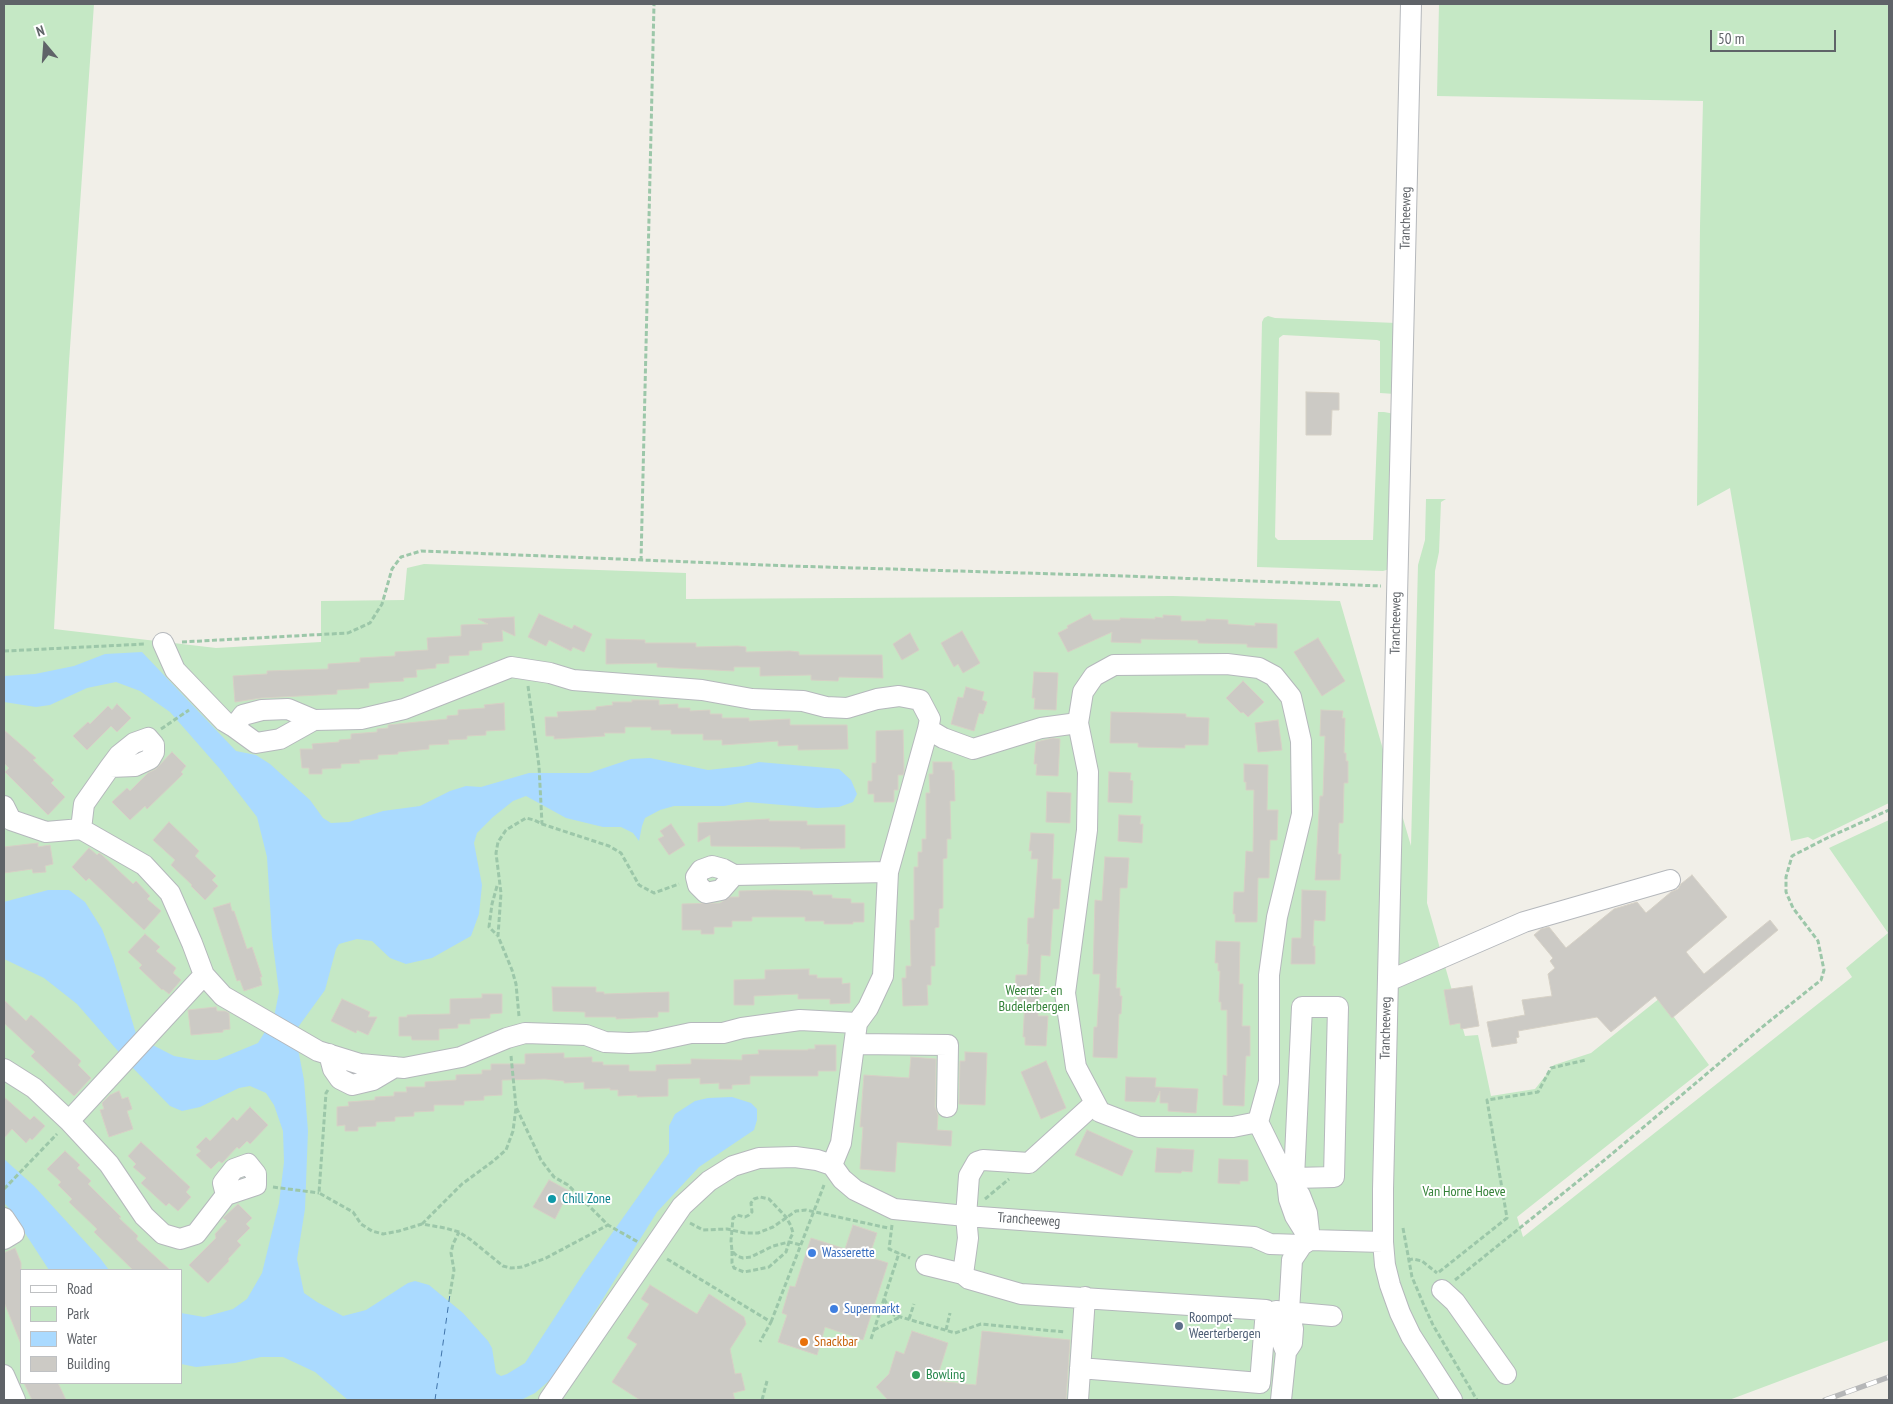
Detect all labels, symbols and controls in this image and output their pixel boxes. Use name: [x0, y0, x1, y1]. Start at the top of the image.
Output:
north arrow: [20, 20, 70, 70]
scale bar: [1713, 20, 1839, 52]
text: N: [34, 21, 47, 40]
text: 50 m: [1718, 29, 1744, 48]
street label: Trancheeweg: [1397, 186, 1415, 250]
street label: Trancheeweg: [1387, 591, 1405, 655]
park label: Weerter- en Budelerbergen: [998, 983, 1070, 1016]
street label: Trancheeweg: [1377, 996, 1395, 1060]
park label: Van Horne Hoeve: [1422, 1184, 1506, 1200]
place label: Chill Zone: [562, 1191, 611, 1207]
marker: Chill Zone: [546, 1193, 558, 1205]
street label: Trancheeweg: [997, 1209, 1061, 1231]
place label: Wasserette: [822, 1245, 875, 1261]
marker: Wasserette: [806, 1247, 818, 1259]
legend: [20, 1269, 182, 1384]
text: Road: [67, 1279, 93, 1298]
place label: Supermarkt: [844, 1301, 900, 1317]
marker: Supermarkt: [828, 1303, 840, 1315]
text: Park: [67, 1304, 89, 1323]
place label: Roompot Weerterbergen: [1189, 1310, 1261, 1342]
marker: Roompot Weerterbergen: [1173, 1320, 1185, 1332]
text: Water: [67, 1329, 97, 1348]
place label: Snackbar: [814, 1334, 858, 1350]
marker: Snackbar: [798, 1336, 810, 1348]
text: Building: [67, 1354, 110, 1373]
place label: Bowling: [926, 1367, 965, 1383]
marker: Bowling: [910, 1369, 922, 1381]

